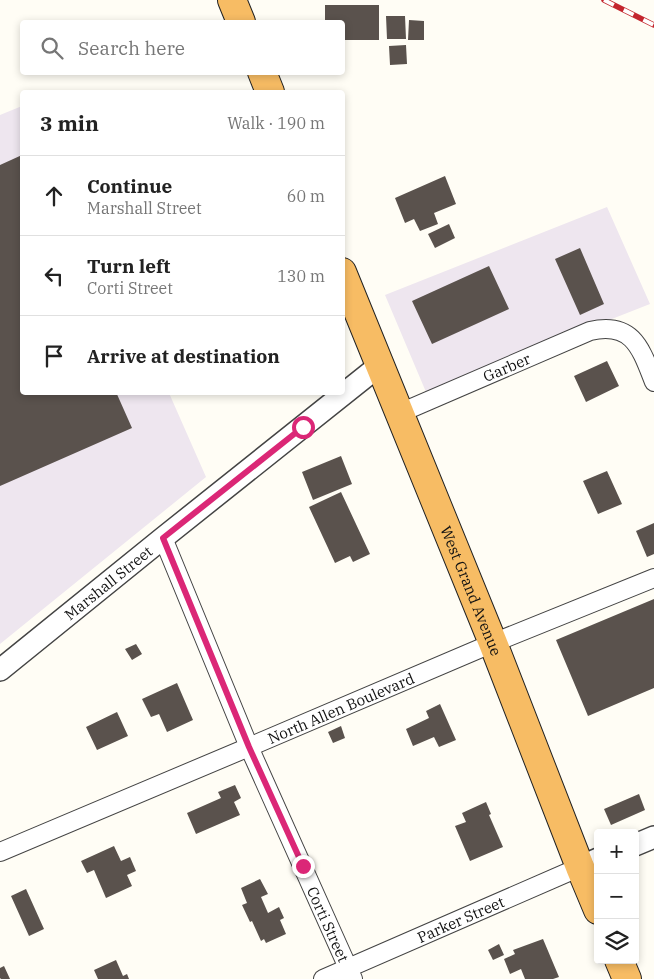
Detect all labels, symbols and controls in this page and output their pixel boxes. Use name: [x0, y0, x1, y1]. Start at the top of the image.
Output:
search box: [20, 20, 345, 75]
icon: search: [38, 34, 66, 62]
text: Search here: [78, 36, 185, 60]
text: 3 min: [40, 109, 99, 137]
text: Walk · 190 m: [227, 113, 325, 133]
text: Continue: [87, 174, 172, 198]
icon: ahead: [40, 182, 68, 210]
text: 60 m: [287, 186, 325, 206]
text: Marshall Street: [87, 198, 202, 218]
text: Turn left: [87, 254, 170, 278]
icon: left: [40, 262, 68, 290]
text: 130 m: [277, 266, 325, 286]
text: Corti Street: [87, 278, 173, 298]
icon: arrive: [40, 342, 68, 370]
text: Arrive at destination: [87, 344, 280, 368]
street label: Garber: [480, 348, 533, 386]
route start: [292, 416, 315, 439]
street label: West Grand Avenue: [437, 523, 506, 658]
street label: Marshall Street: [60, 541, 156, 624]
street label: North Allen Boulevard: [265, 668, 417, 748]
map controls: [594, 829, 639, 964]
button: +: [594, 829, 639, 874]
route end: [292, 855, 315, 878]
button: −: [594, 874, 639, 919]
street label: Corti Street: [303, 883, 353, 965]
street label: Parker Street: [414, 892, 507, 946]
button: layers: [594, 919, 639, 964]

